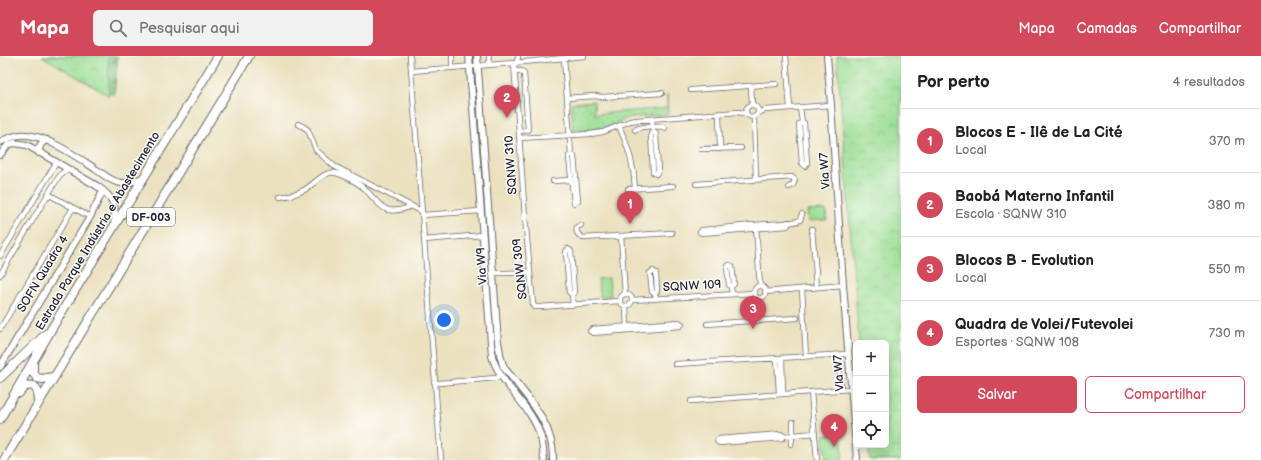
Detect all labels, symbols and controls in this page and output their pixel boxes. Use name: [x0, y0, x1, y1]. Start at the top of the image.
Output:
search box: [93, 10, 373, 46]
text: Mapa: [20, 17, 69, 40]
icon: search: [107, 17, 129, 39]
text: Pesquisar aqui: [139, 19, 239, 38]
text: Mapa: [1019, 20, 1055, 37]
text: Camadas: [1077, 20, 1137, 37]
text: Compartilhar: [1159, 20, 1241, 37]
text: Por perto: [917, 72, 990, 92]
text: 4 resultados: [1173, 74, 1245, 90]
pin: 2: [494, 85, 520, 118]
text: Blocos E - Ilê de La Cité: [955, 123, 1122, 142]
street label: Estrada Parque Indústria e Abastecimento: [33, 129, 163, 333]
text: 1: [927, 133, 933, 149]
text: 370 m: [1209, 133, 1245, 149]
street label: SQNW 310: [501, 135, 521, 195]
text: Local: [955, 142, 987, 158]
street label: Via W7: [816, 152, 834, 190]
text: Baobá Materno Infantil: [955, 187, 1114, 206]
pin: 1: [617, 191, 643, 224]
text: 2: [926, 197, 934, 213]
text: 380 m: [1208, 197, 1245, 213]
text: Escola · SQNW 310: [955, 206, 1067, 222]
road number: DF-003: [127, 208, 175, 226]
street label: SOFN Quadra 4: [14, 232, 72, 315]
street label: SQNW 309: [509, 238, 531, 300]
street label: Via W9: [473, 247, 491, 285]
text: Blocos B - Evolution: [955, 251, 1094, 270]
text: 3: [926, 261, 934, 277]
text: 550 m: [1208, 261, 1245, 277]
text: Local: [955, 270, 987, 286]
street label: SQNW 109: [662, 277, 722, 295]
pin: 3: [740, 296, 766, 329]
your location: [434, 310, 454, 330]
text: Quadra de Volei/Futevolei: [955, 315, 1133, 334]
text: 4: [926, 325, 934, 341]
text: 730 m: [1209, 325, 1245, 341]
text: Esportes · SQNW 108: [955, 334, 1079, 350]
map controls: [853, 340, 889, 448]
button: +: [853, 340, 889, 376]
street label: Vla W7: [830, 354, 848, 392]
button: −: [853, 376, 889, 412]
button: Salvar: [917, 376, 1077, 413]
button: Compartilhar: [1085, 376, 1245, 413]
button: locate: [853, 412, 889, 448]
pin: 4: [821, 414, 847, 447]

